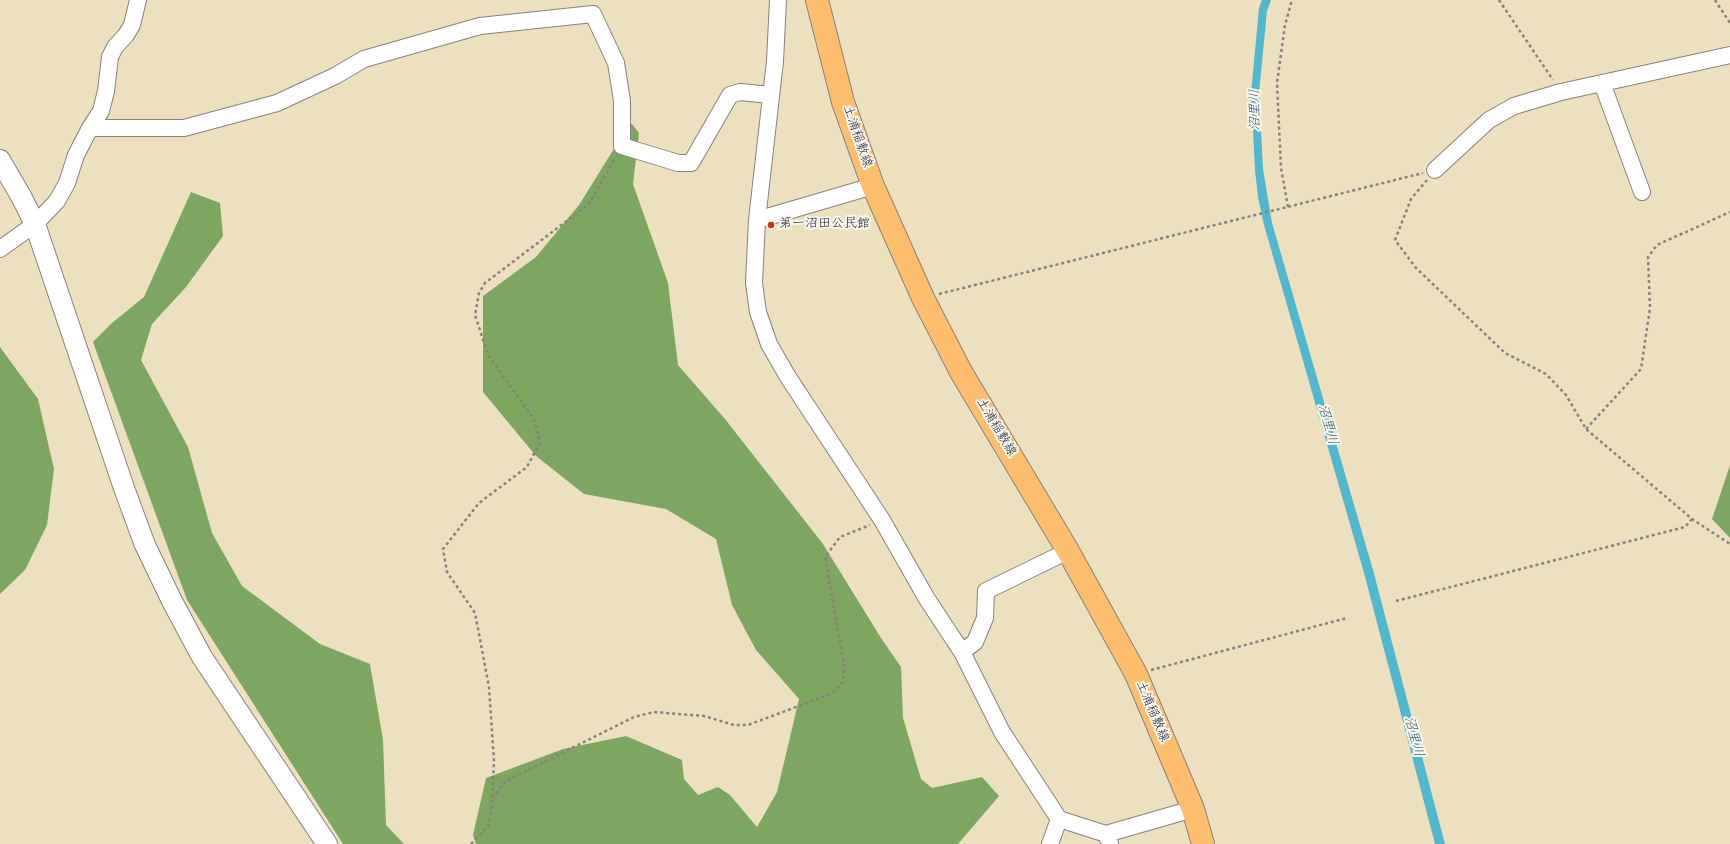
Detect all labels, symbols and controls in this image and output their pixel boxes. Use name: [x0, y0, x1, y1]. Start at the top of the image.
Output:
water label: 沼里川: [1248, 89, 1266, 131]
street label: 土浦稲敷線: [838, 104, 874, 170]
place label: 第一沼田公民館: [779, 217, 870, 233]
marker: 第一沼田公民館: [766, 220, 776, 230]
street label: 土浦稲敷線: [972, 396, 1018, 460]
water label: 沼里川: [1312, 402, 1340, 448]
street label: 土浦稲敷線: [1131, 679, 1171, 745]
water label: 沼里川: [1398, 715, 1426, 759]

